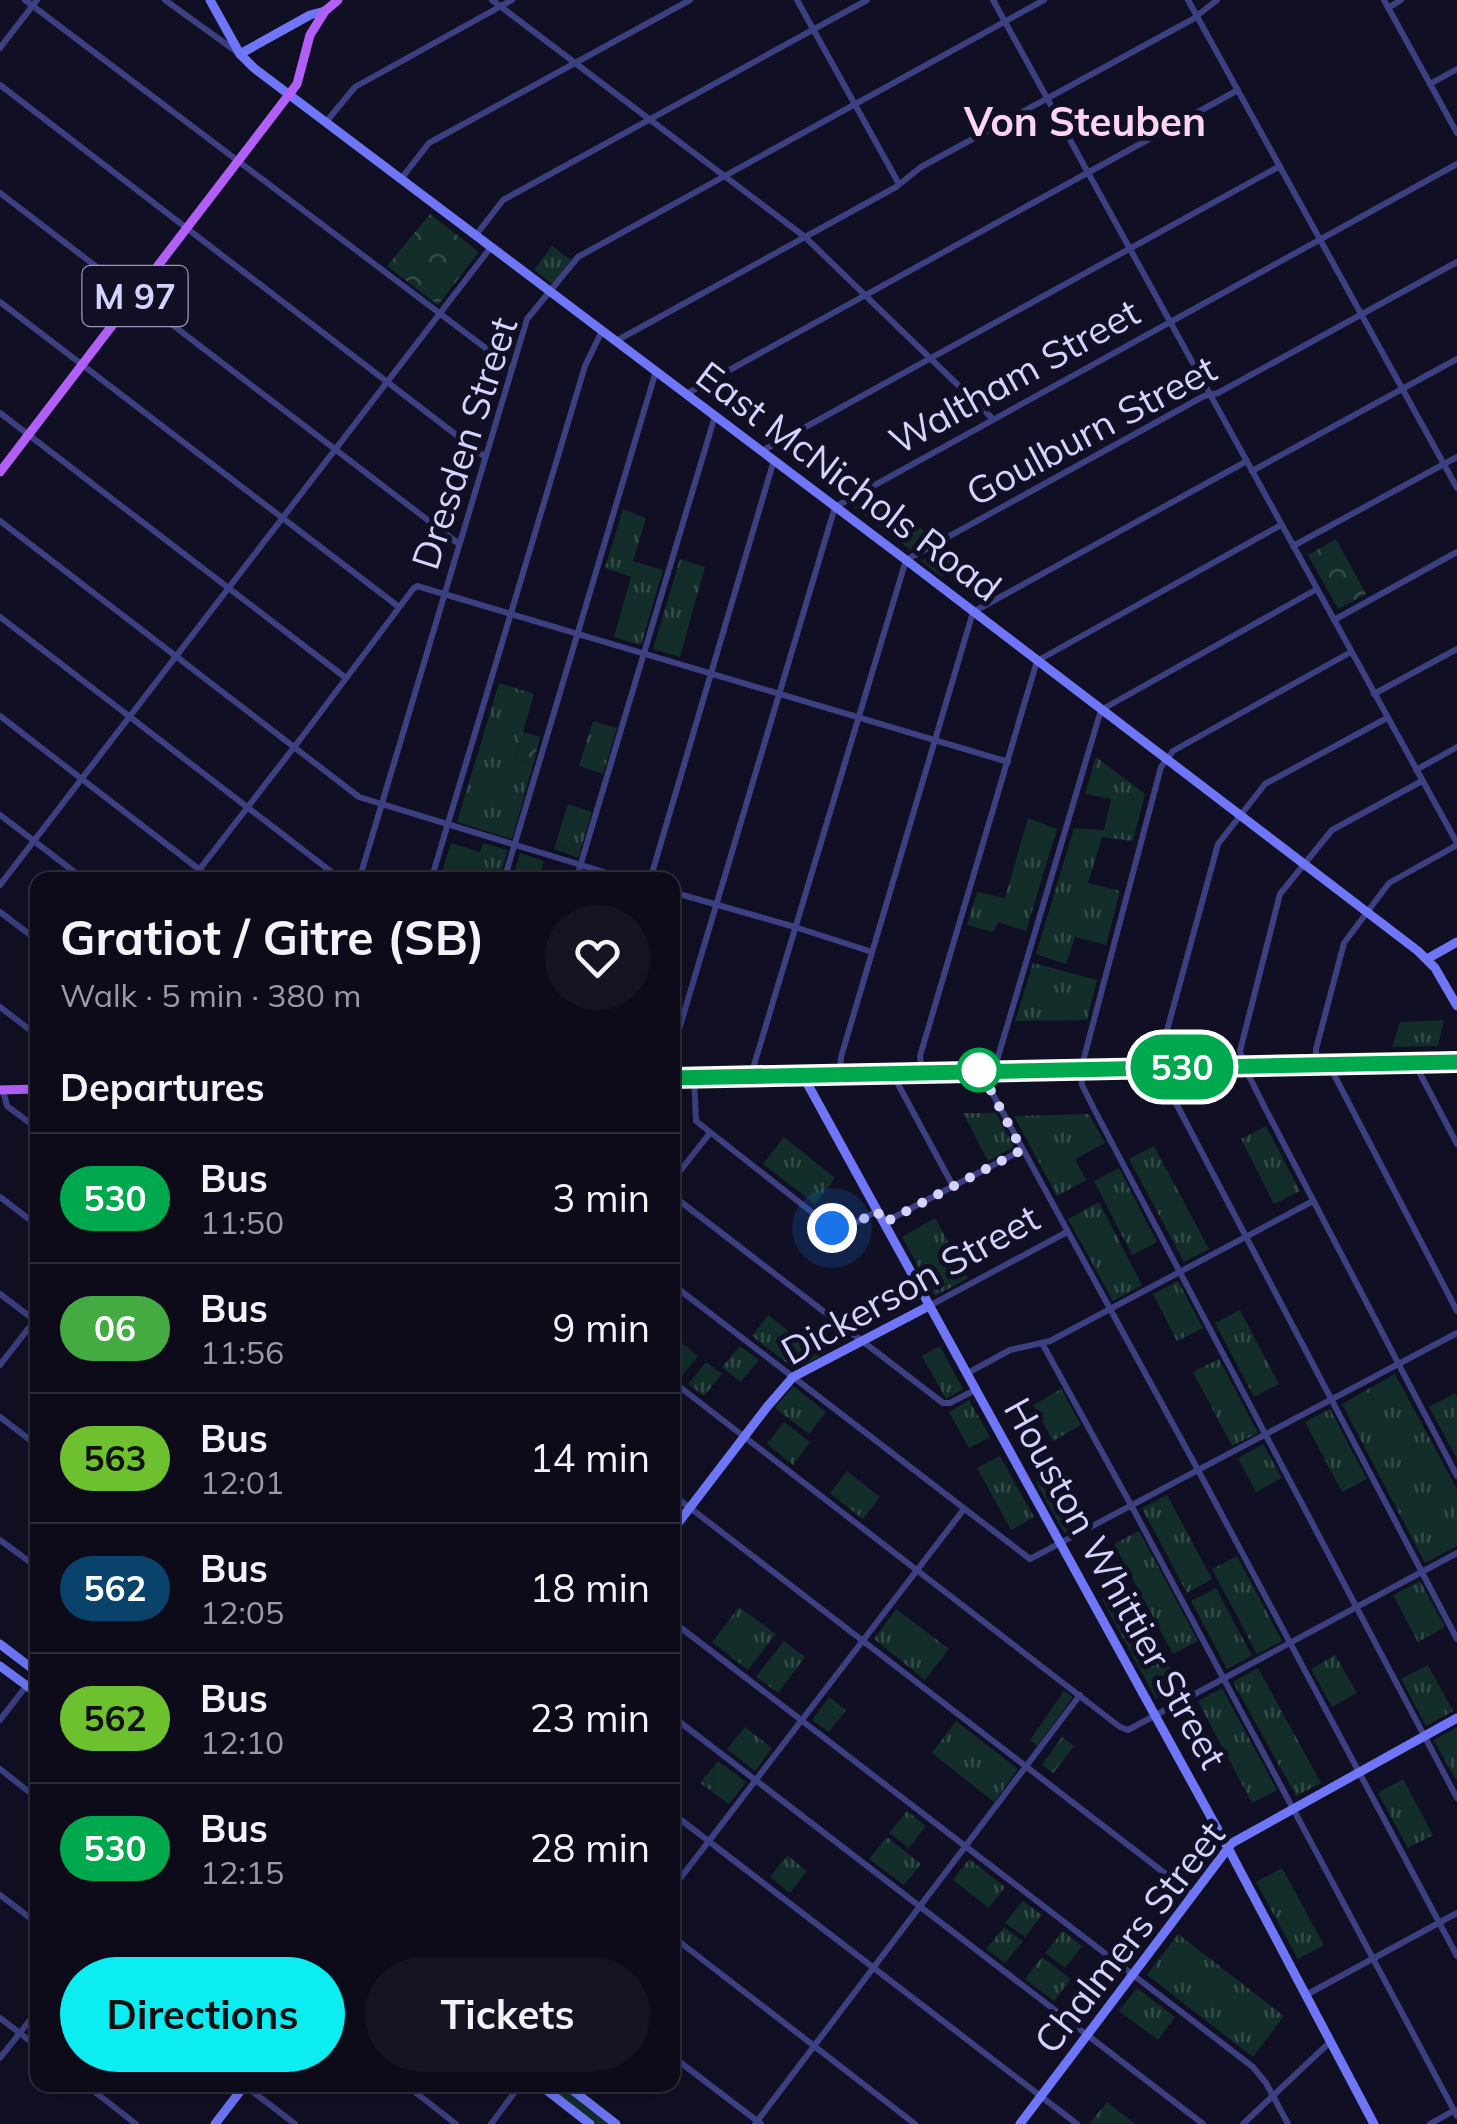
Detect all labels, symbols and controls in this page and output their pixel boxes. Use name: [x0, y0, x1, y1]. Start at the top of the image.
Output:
district label: Von Steuben: [963, 96, 1206, 146]
road number: M 97: [82, 266, 188, 326]
street label: Waltham Street: [881, 287, 1147, 465]
street label: Dresden Street: [401, 311, 527, 575]
street label: Goulburn Street: [958, 344, 1224, 516]
street label: East McNichols Road: [687, 351, 1011, 611]
button: heart: [545, 905, 650, 1010]
text: Gratiot / Gitre (SB): [60, 907, 485, 967]
text: Walk · 5 min · 380 m: [60, 975, 361, 1015]
line badge: 530: [1124, 1034, 1240, 1100]
text: 530: [1150, 1045, 1214, 1089]
unlabelled marker: [958, 1049, 1000, 1091]
text: Departures: [60, 1063, 264, 1111]
text: Bus: [200, 1154, 268, 1202]
text: 3 min: [553, 1174, 650, 1222]
text: 530: [83, 1176, 147, 1220]
street label: Dickerson Street: [773, 1193, 1047, 1375]
text: 11:50: [200, 1202, 284, 1242]
your location: [807, 1203, 857, 1253]
text: Bus: [200, 1284, 268, 1332]
text: 9 min: [553, 1304, 650, 1352]
text: 06: [94, 1306, 136, 1350]
text: 11:56: [200, 1332, 284, 1372]
street label: Houston Whittier Street: [994, 1389, 1238, 1777]
text: Bus: [200, 1414, 268, 1462]
text: 14 min: [530, 1434, 650, 1482]
text: 563: [83, 1436, 147, 1480]
text: 12:01: [200, 1462, 284, 1502]
text: Bus: [200, 1544, 268, 1592]
text: 18 min: [530, 1564, 650, 1612]
text: 562: [83, 1566, 147, 1610]
text: 12:05: [200, 1592, 284, 1632]
text: Bus: [200, 1674, 268, 1722]
text: 23 min: [530, 1694, 650, 1742]
text: 562: [83, 1696, 147, 1740]
text: 12:10: [200, 1722, 284, 1762]
text: Bus: [200, 1804, 268, 1852]
street label: Chalmers Street: [1023, 1811, 1235, 2063]
text: 28 min: [530, 1824, 650, 1872]
text: 530: [83, 1826, 147, 1870]
text: 12:15: [200, 1852, 284, 1892]
button: Directions: [60, 1957, 345, 2072]
button: Tickets: [365, 1957, 650, 2072]

